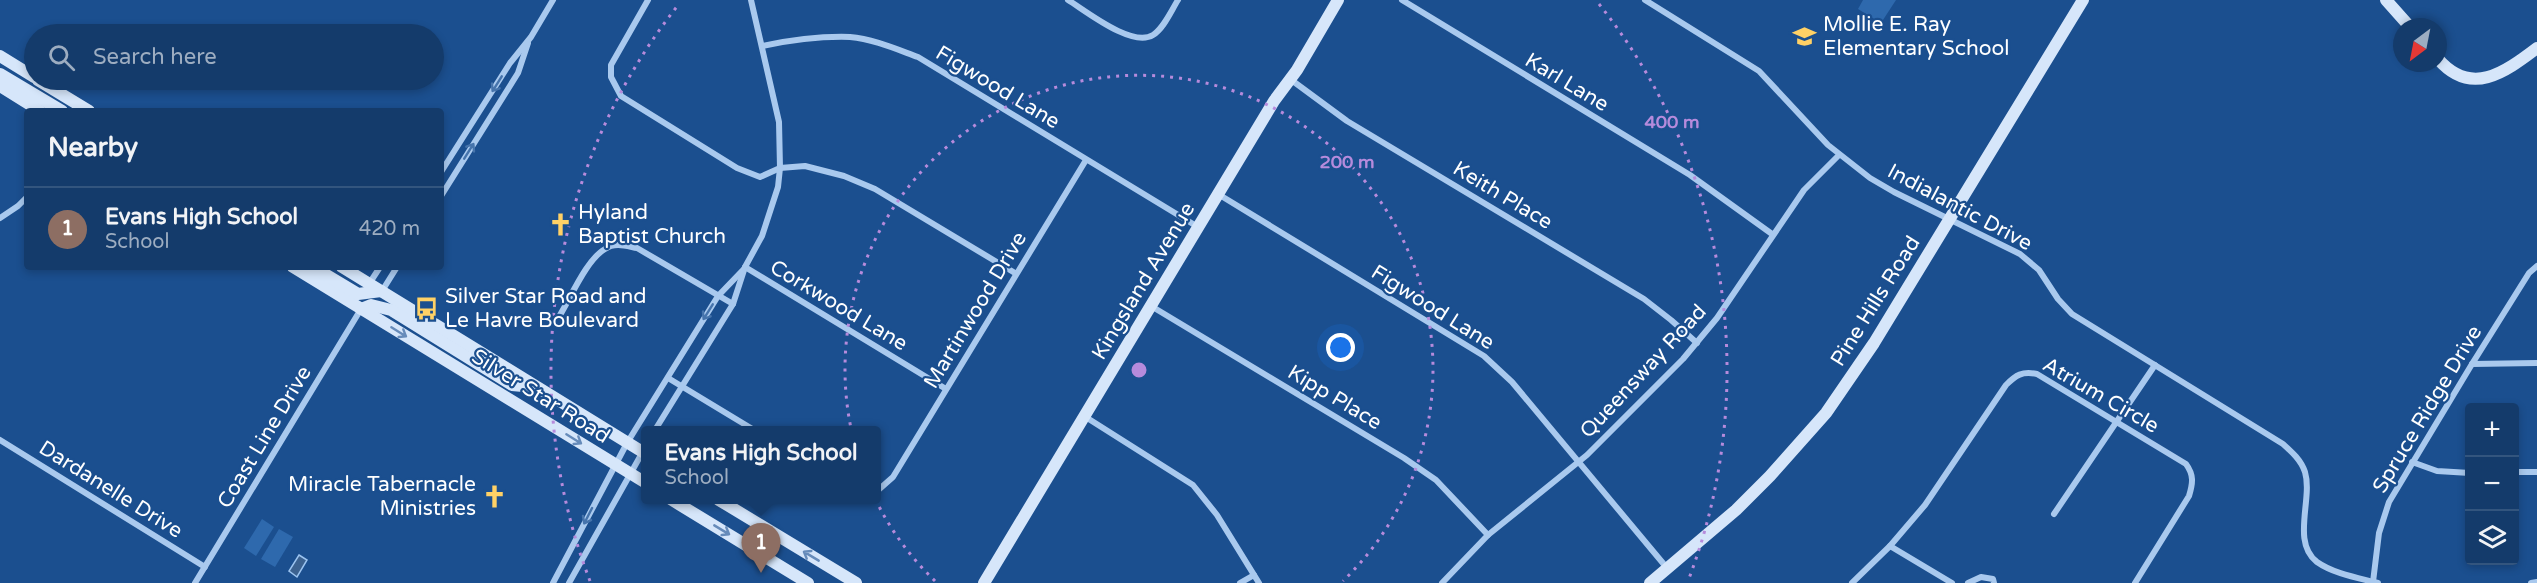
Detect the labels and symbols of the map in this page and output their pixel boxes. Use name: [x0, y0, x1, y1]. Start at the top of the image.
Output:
place label: Mollie E. Ray Elementary School: [1823, 12, 2010, 61]
north arrow: [2393, 18, 2447, 72]
school or university icon: Mollie E. Ray Elementary School: [1792, 23, 1818, 49]
street label: Figwood Lane: [931, 41, 1064, 134]
street label: Karl Lane: [1520, 48, 1613, 117]
one-way arrow: [490, 75, 502, 92]
text: 400 m: [1644, 111, 1700, 133]
one-way arrow: [464, 143, 476, 160]
text: 200 m: [1319, 151, 1375, 173]
street label: Keith Place: [1449, 156, 1557, 235]
street label: Indialantic Drive: [1883, 159, 2036, 256]
street label: Kingsland Avenue: [1087, 198, 1200, 364]
place label: Hyland Baptist Church: [578, 200, 726, 249]
church icon: Hyland Baptist Church: [547, 211, 573, 237]
street label: Martinwood Drive: [919, 227, 1032, 393]
street label: Pine Hills Road: [1825, 231, 1925, 371]
street label: Corkwood Lane: [766, 255, 912, 356]
street label: Figwood Lane: [1367, 260, 1499, 355]
place label: Silver Star Road and Le Havre Boulevard: [445, 284, 646, 333]
bus stop icon: Silver Star Road and Le Havre Boulevard: [414, 295, 440, 321]
street label: Queensway Road: [1575, 299, 1712, 443]
one-way arrow: [702, 303, 714, 320]
street label: Spruce Ridge Drive: [2368, 321, 2487, 498]
one-way arrow: [390, 326, 407, 338]
your location: [1326, 333, 1355, 362]
street label: Silver Star Road: [467, 344, 614, 449]
street label: Atrium Circle: [2038, 352, 2163, 439]
centre of rings: [1129, 360, 1149, 380]
street label: Kipp Place: [1283, 360, 1386, 435]
street label: Coast Line Drive: [212, 362, 317, 513]
one-way arrow: [565, 434, 582, 446]
street label: Dardanelle Drive: [34, 435, 187, 544]
place label: Miracle Tabernacle Ministries: [288, 472, 476, 521]
church icon: Miracle Tabernacle Ministries: [481, 483, 507, 509]
one-way arrow: [581, 507, 593, 525]
pin: 1: [742, 524, 780, 573]
one-way arrow: [713, 525, 730, 537]
one-way arrow: [803, 549, 820, 561]

